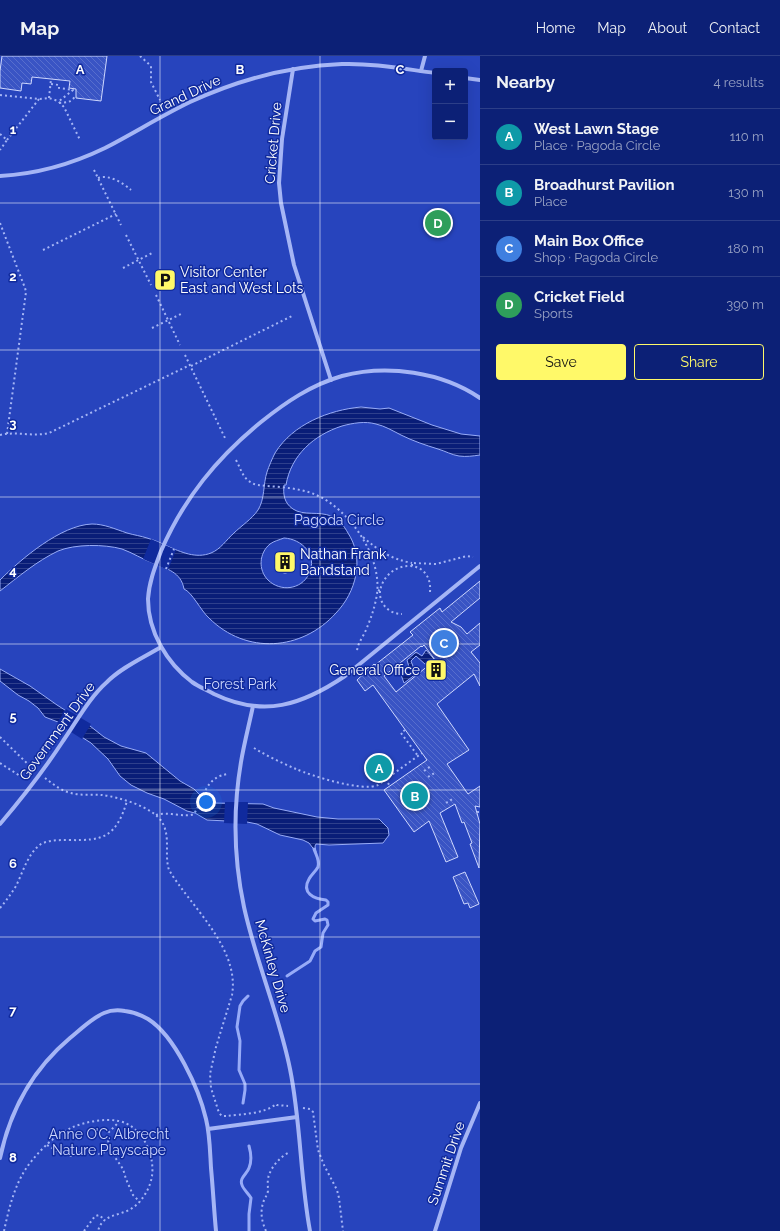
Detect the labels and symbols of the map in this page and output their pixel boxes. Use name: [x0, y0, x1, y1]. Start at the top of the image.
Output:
text: A: [76, 62, 85, 77]
text: B: [236, 62, 245, 77]
text: C: [396, 62, 405, 77]
street label: Grand Drive: [147, 72, 223, 118]
street label: Cricket Drive: [261, 101, 285, 185]
text: 1: [10, 122, 17, 137]
pin: D: [425, 208, 451, 238]
place label: Visitor Center East and West Lots: [180, 264, 304, 296]
parking icon: Visitor Center East and West Lots: [152, 267, 178, 293]
text: 2: [9, 269, 17, 284]
text: 3: [9, 416, 17, 431]
park label: Pagoda Circle: [294, 512, 384, 528]
place label: Nathan Frank Bandstand: [300, 546, 387, 578]
building icon: Nathan Frank Bandstand: [272, 549, 298, 575]
text: 4: [9, 563, 17, 578]
pin: C: [431, 628, 457, 658]
building icon: General Office: [423, 657, 449, 683]
place label: General Office: [329, 662, 420, 678]
park label: Forest Park: [204, 676, 277, 692]
street label: Government Drive: [16, 679, 98, 783]
text: 5: [9, 709, 17, 724]
pin: A: [366, 753, 392, 783]
pin: B: [402, 781, 428, 811]
your location: [196, 792, 216, 812]
text: 6: [9, 856, 17, 871]
street label: McKinley Drive: [252, 918, 294, 1014]
text: 7: [9, 1003, 17, 1018]
street label: Summit Drive: [424, 1119, 468, 1207]
park label: Anne O’C. Albrecht Nature Playscape: [49, 1126, 169, 1158]
text: 8: [9, 1150, 17, 1165]

